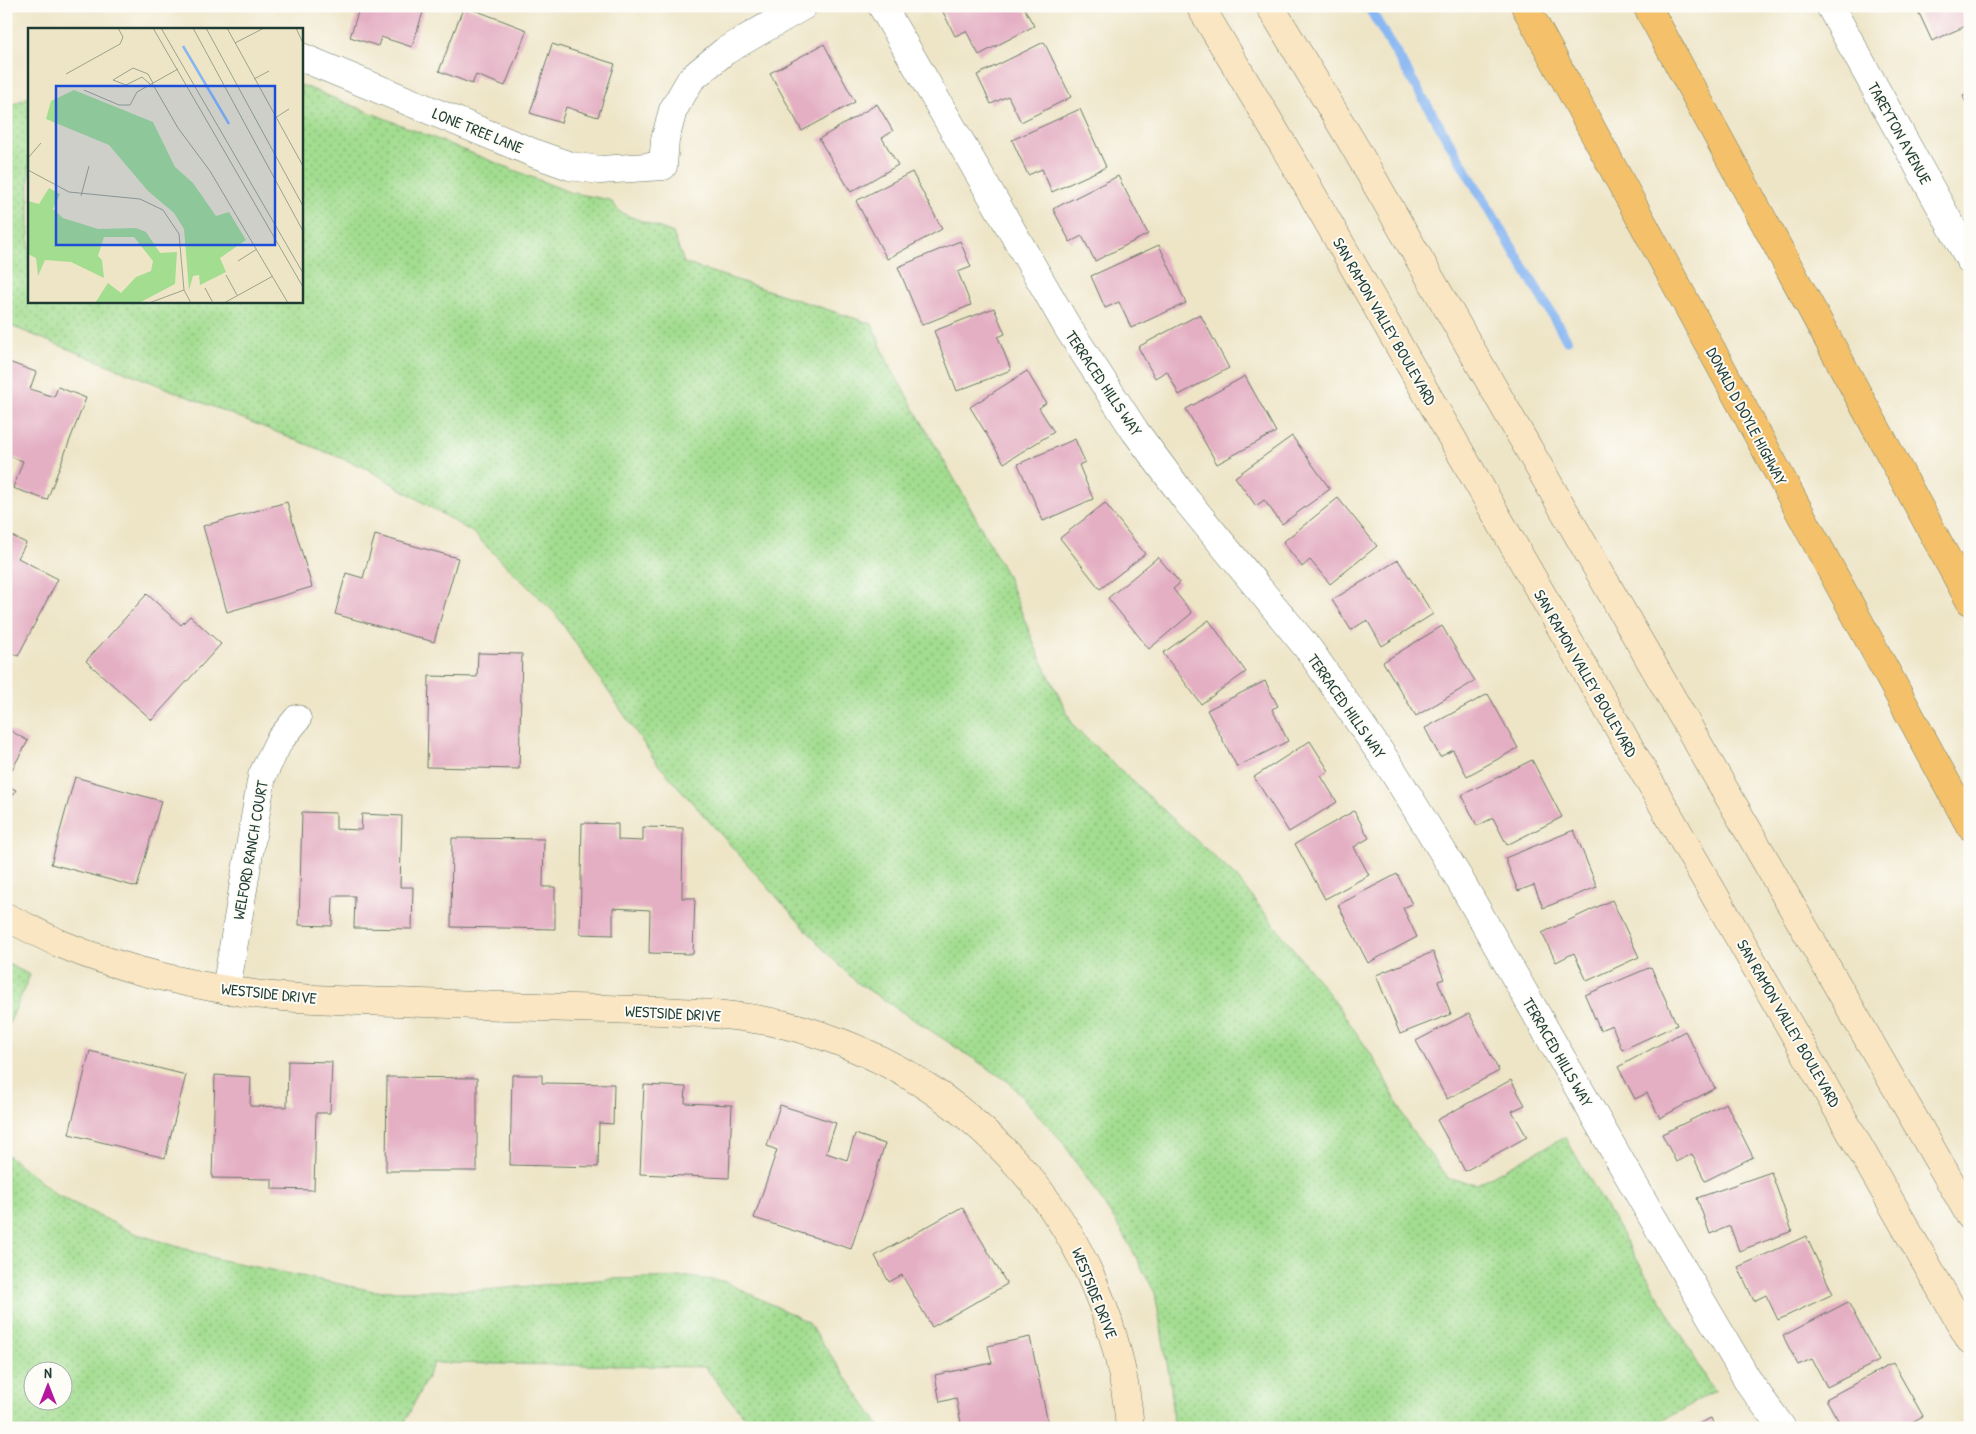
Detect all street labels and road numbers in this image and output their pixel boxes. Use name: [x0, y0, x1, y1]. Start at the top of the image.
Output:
street label: TAREYTON AVENUE: [1863, 78, 1937, 188]
street label: LONE TREE LANE: [429, 102, 527, 158]
street label: SAN RAMON VALLEY BOULEVARD: [1328, 233, 1442, 409]
street label: TERRACED HILLS WAY: [1061, 326, 1147, 440]
street label: DONALD D DOYLE HIGHWAY: [1701, 343, 1793, 489]
street label: SAN RAMON VALLEY BOULEVARD: [1529, 585, 1643, 761]
street label: TERRACED HILLS WAY: [1303, 649, 1391, 763]
street label: WELFORD RANCH COURT: [227, 778, 273, 921]
street label: SAN RAMON VALLEY BOULEVARD: [1732, 935, 1846, 1111]
street label: WESTSIDE DRIVE: [220, 977, 318, 1009]
street label: TERRACED HILLS WAY: [1518, 993, 1598, 1111]
street label: WESTSIDE DRIVE: [625, 1000, 721, 1026]
street label: WESTSIDE DRIVE: [1067, 1244, 1123, 1342]

